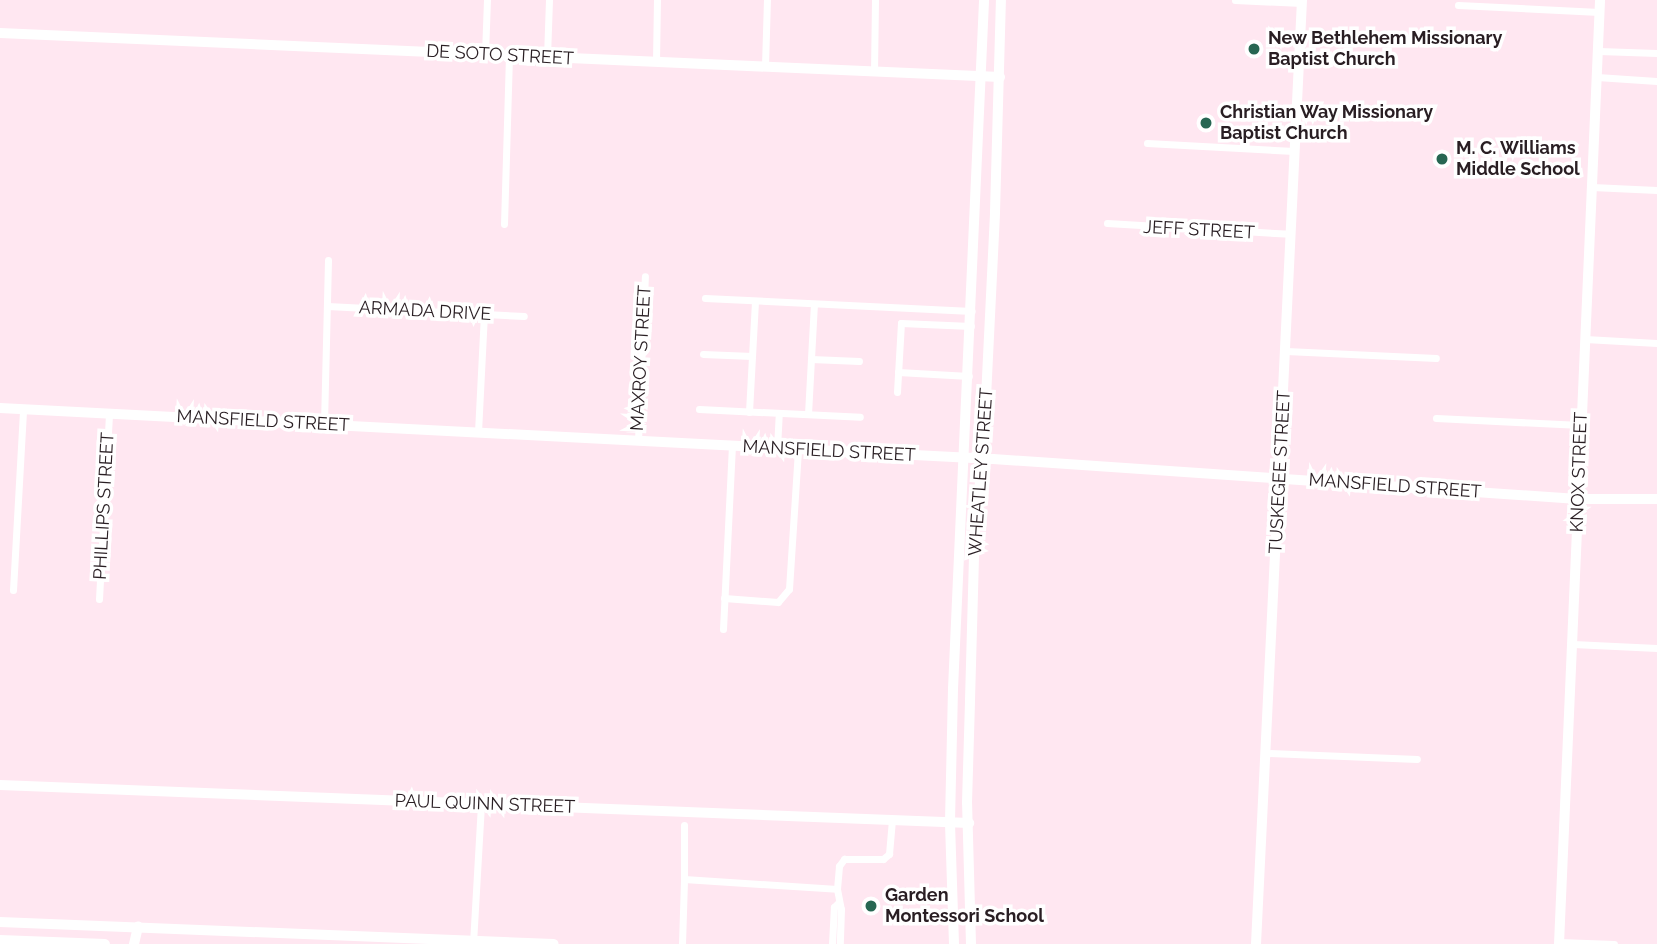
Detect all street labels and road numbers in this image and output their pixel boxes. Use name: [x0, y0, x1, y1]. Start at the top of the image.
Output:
street label: DE SOTO STREET: [426, 40, 574, 70]
street label: JEFF STREET: [1143, 216, 1255, 244]
street label: MAXROY STREET: [626, 284, 656, 432]
street label: ARMADA DRIVE: [358, 297, 492, 325]
street label: WHEATLEY STREET: [964, 387, 998, 557]
street label: TUSKEGEE STREET: [1265, 390, 1295, 554]
street label: MANSFIELD STREET: [176, 406, 350, 436]
street label: KNOX STREET: [1566, 411, 1592, 533]
street label: PHILLIPS STREET: [89, 432, 119, 580]
street label: MANSFIELD STREET: [742, 436, 916, 466]
street label: MANSFIELD STREET: [1308, 469, 1482, 503]
street label: PAUL QUINN STREET: [394, 790, 576, 818]

